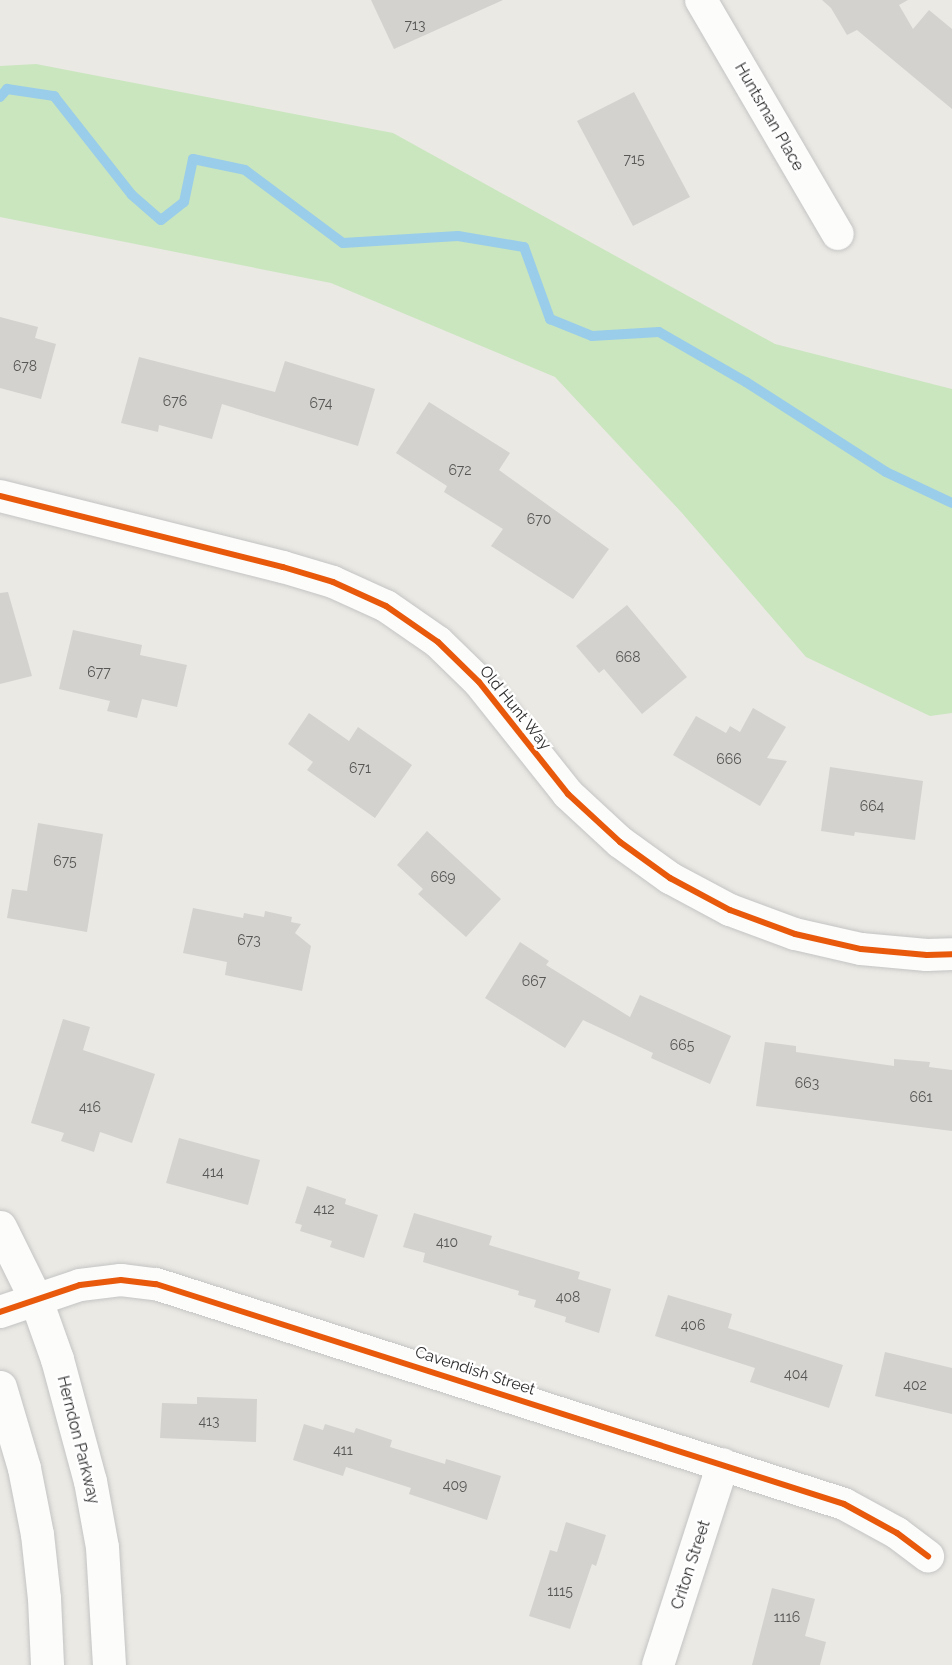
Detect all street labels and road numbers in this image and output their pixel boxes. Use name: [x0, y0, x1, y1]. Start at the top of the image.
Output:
street label: Huntsman Place: [730, 60, 808, 174]
street label: Old Hunt Way: [475, 662, 555, 754]
street label: Cavendish Street: [412, 1343, 538, 1399]
street label: Herndon Parkway: [53, 1374, 103, 1506]
street label: Criton Street: [668, 1518, 714, 1612]

